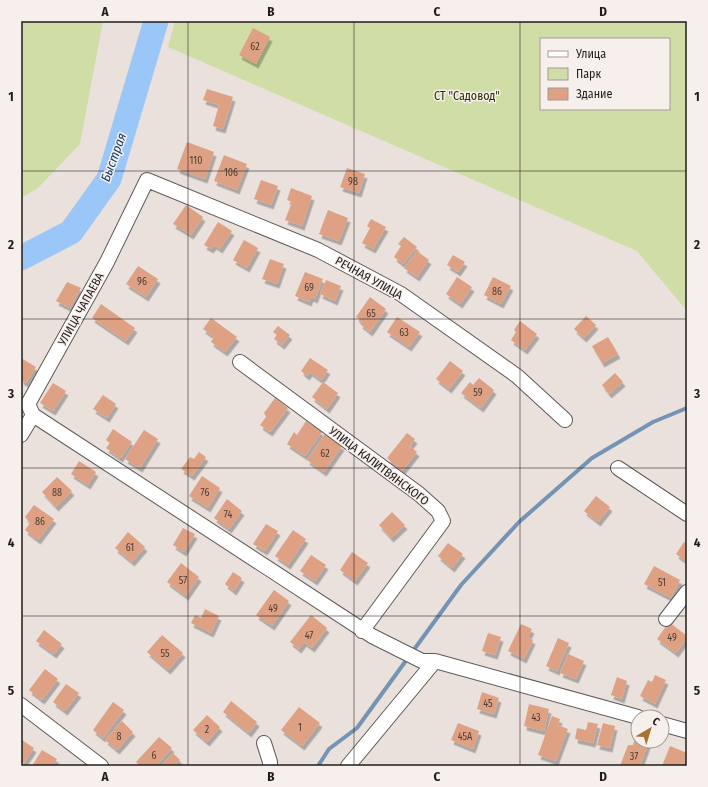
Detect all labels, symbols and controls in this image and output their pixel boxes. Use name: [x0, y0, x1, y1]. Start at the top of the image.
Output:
text: A: [100, 4, 109, 19]
text: B: [267, 4, 275, 19]
text: C: [434, 4, 441, 19]
text: D: [599, 4, 607, 19]
legend: [540, 38, 670, 110]
house number: 62: [250, 41, 260, 53]
text: Улица: [575, 47, 606, 61]
text: Парк: [576, 67, 602, 81]
text: Здание: [576, 87, 612, 101]
text: 1: [8, 89, 14, 104]
park label: СТ "Садовод": [434, 89, 500, 103]
text: 1: [694, 89, 700, 104]
water label: Быстрая: [98, 131, 129, 184]
house number: 110: [190, 155, 202, 167]
house number: 106: [224, 167, 238, 179]
house number: 98: [348, 176, 358, 188]
text: 2: [7, 237, 14, 252]
text: 2: [693, 237, 700, 252]
street label: РЕЧНАЯ УЛИЦА: [333, 254, 406, 303]
street label: УЛИЦА ЧАПАЕВА: [55, 270, 107, 349]
house number: 96: [137, 276, 147, 288]
house number: 69: [304, 282, 314, 294]
house number: 86: [492, 286, 502, 298]
house number: 65: [366, 308, 376, 320]
house number: 63: [399, 327, 409, 339]
text: 3: [7, 386, 14, 401]
text: 3: [693, 386, 700, 401]
house number: 59: [473, 387, 483, 399]
street label: УЛИЦА КАЛИТВЯНСКОГО: [325, 423, 432, 508]
house number: 62: [320, 448, 330, 460]
house number: 88: [52, 487, 62, 499]
house number: 76: [201, 487, 209, 499]
house number: 74: [224, 509, 232, 521]
house number: 86: [35, 516, 45, 528]
text: 4: [8, 535, 15, 550]
text: 4: [694, 535, 701, 550]
house number: 61: [126, 542, 134, 554]
house number: 57: [179, 575, 187, 587]
house number: 51: [658, 577, 666, 589]
house number: 49: [268, 603, 278, 615]
house number: 47: [305, 630, 313, 642]
house number: 49: [667, 632, 677, 644]
house number: 55: [160, 648, 170, 660]
text: 5: [8, 683, 14, 698]
text: 5: [694, 683, 700, 698]
house number: 45: [483, 698, 493, 710]
north arrow: [630, 709, 670, 749]
house number: 43: [531, 712, 541, 724]
text: С: [650, 715, 662, 729]
house number: 1: [298, 722, 302, 734]
house number: 2: [205, 724, 210, 736]
house number: 8: [117, 731, 122, 743]
house number: 45А: [458, 731, 473, 743]
house number: 6: [152, 750, 157, 762]
house number: 37: [630, 751, 638, 763]
text: A: [100, 769, 109, 784]
text: B: [267, 769, 275, 784]
text: C: [434, 769, 441, 784]
text: D: [599, 769, 607, 784]

